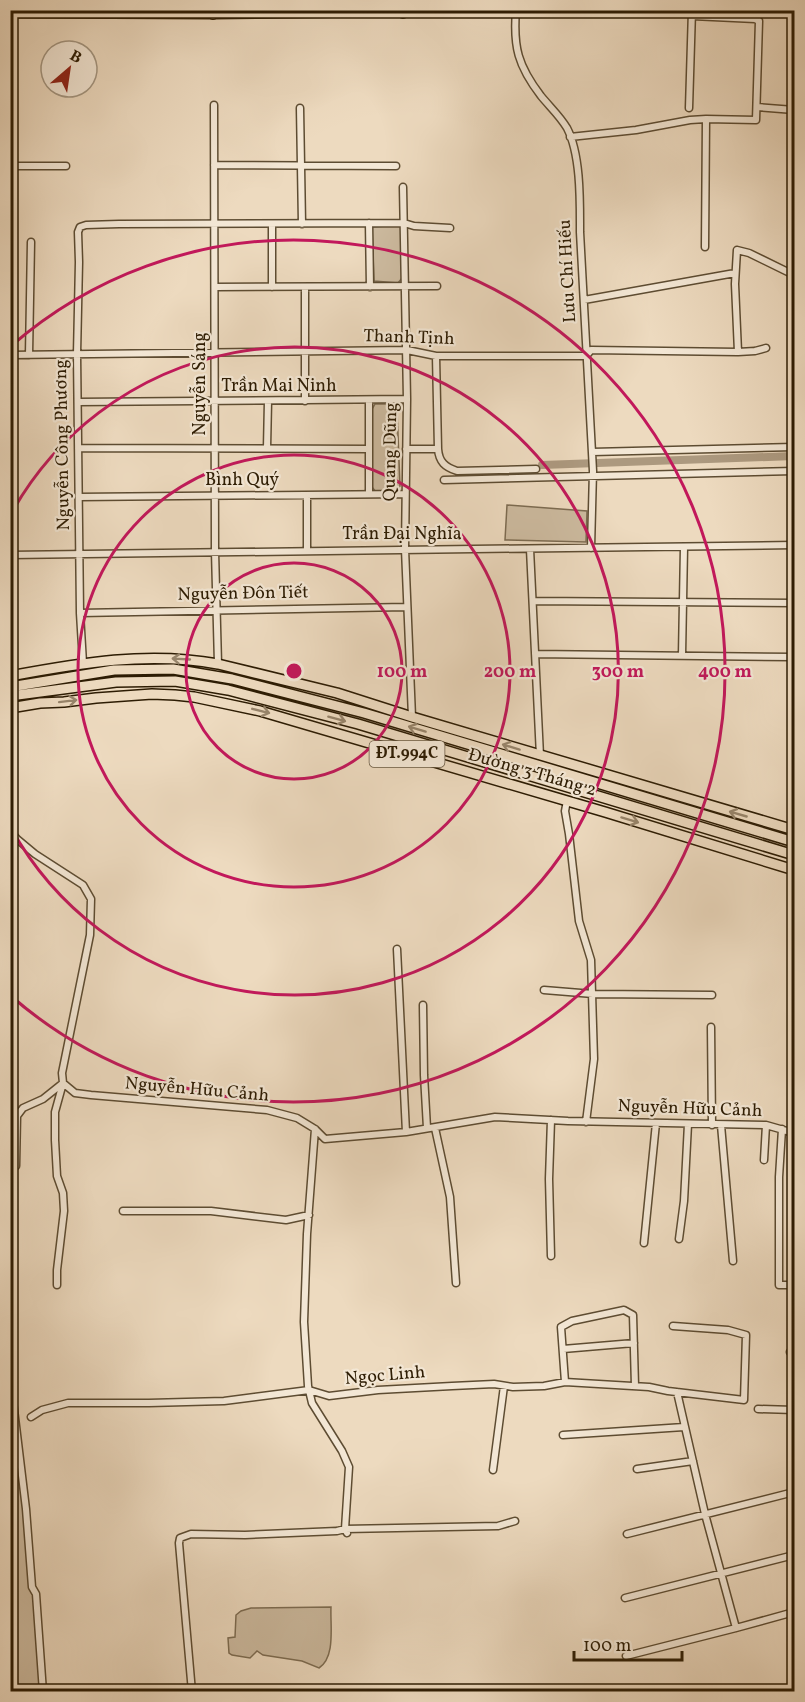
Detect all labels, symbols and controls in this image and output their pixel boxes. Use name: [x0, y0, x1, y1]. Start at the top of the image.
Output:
north arrow: [39, 39, 99, 99]
text: B: [65, 45, 86, 70]
street label: Lưu Chí Hiếu: [553, 219, 583, 323]
street label: Thanh Tịnh: [363, 324, 455, 352]
street label: Nguyễn Sáng: [188, 332, 213, 436]
street label: Nguyễn Công Phương: [49, 359, 77, 531]
street label: Trần Mai Ninh: [221, 374, 337, 399]
street label: Quang Dũng: [378, 402, 404, 502]
street label: Bình Quý: [205, 468, 279, 493]
street label: Trần Đại Nghĩa: [342, 522, 462, 547]
street label: Nguyễn Đôn Tiết: [177, 580, 309, 608]
one-way arrow: [172, 654, 192, 665]
text: 100 m: [377, 660, 427, 685]
text: 200 m: [484, 660, 536, 685]
text: 300 m: [592, 660, 644, 685]
text: 400 m: [698, 660, 752, 685]
centre of rings: [284, 661, 304, 681]
one-way arrow: [58, 695, 78, 706]
one-way arrow: [252, 706, 271, 718]
one-way arrow: [327, 713, 346, 725]
one-way arrow: [408, 723, 427, 734]
road number: ĐT.994C: [370, 741, 444, 767]
one-way arrow: [502, 741, 521, 752]
street label: Đường 3 Tháng 2: [465, 743, 599, 803]
one-way arrow: [729, 808, 748, 819]
one-way arrow: [620, 815, 639, 826]
street label: Nguyễn Hữu Cảnh: [124, 1071, 270, 1109]
street label: Nguyễn Hữu Cảnh: [617, 1094, 763, 1124]
street label: Ngọc Linh: [344, 1360, 427, 1392]
scale bar: [574, 1624, 682, 1662]
text: 100 m: [583, 1634, 632, 1659]

